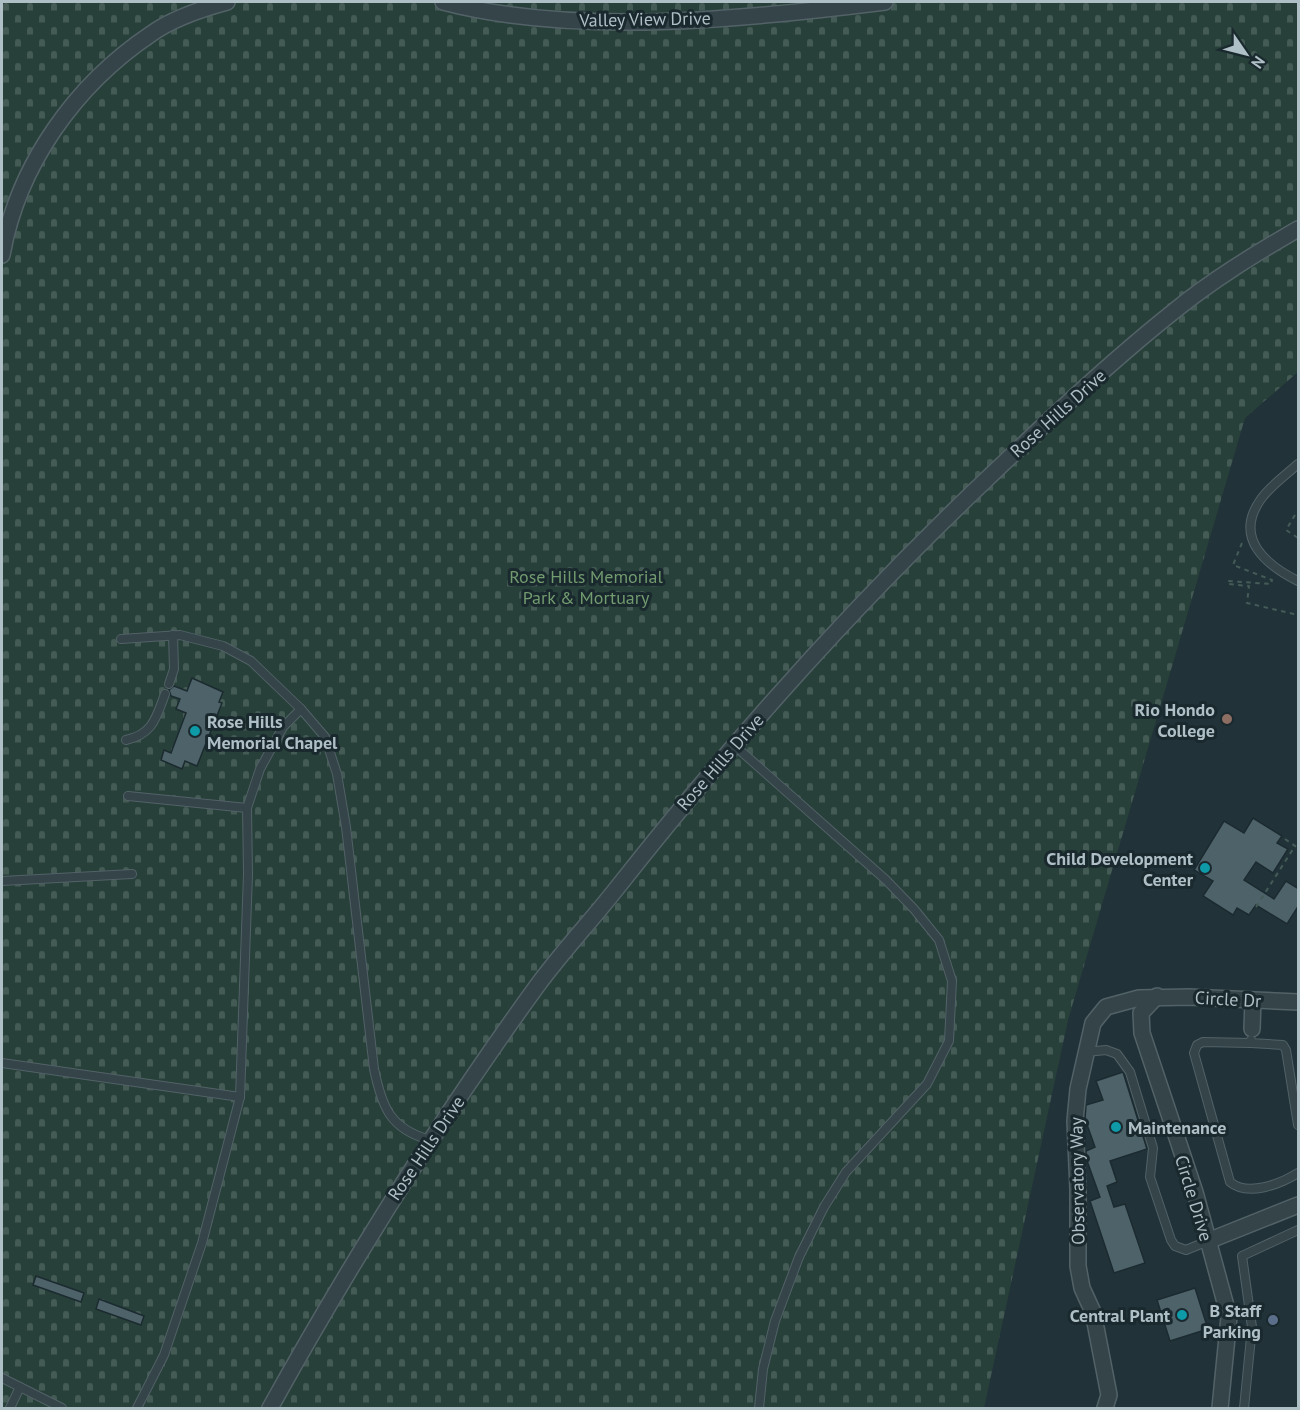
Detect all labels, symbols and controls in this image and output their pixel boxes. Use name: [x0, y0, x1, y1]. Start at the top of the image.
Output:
street label: Valley View Drive: [578, 6, 711, 32]
north arrow: [1216, 24, 1276, 84]
text: N: [1247, 53, 1269, 73]
street label: Rose Hills Drive: [1005, 364, 1111, 462]
park label: Rose Hills Memorial Park & Mortuary: [509, 565, 664, 609]
place label: Rio Hondo College: [1135, 698, 1215, 742]
street label: Rose Hills Drive: [672, 709, 768, 815]
place label: Rose Hills Memorial Chapel: [207, 710, 338, 754]
marker: Rio Hondo College: [1220, 712, 1234, 726]
marker: Rose Hills Memorial Chapel: [188, 724, 202, 738]
place label: Child Development Center: [1046, 847, 1194, 891]
marker: Child Development Center: [1198, 861, 1212, 875]
street label: Circle Dr: [1194, 986, 1262, 1012]
street label: Rose Hills Drive: [383, 1091, 469, 1205]
street label: Observatory Way: [1064, 1116, 1090, 1245]
place label: Maintenance: [1128, 1116, 1227, 1139]
marker: Maintenance: [1109, 1120, 1123, 1134]
street label: Circle Drive: [1170, 1152, 1218, 1244]
place label: B Staff Parking: [1203, 1299, 1262, 1343]
place label: Central Plant: [1070, 1304, 1171, 1327]
marker: Central Plant: [1175, 1308, 1189, 1322]
marker: B Staff Parking: [1266, 1313, 1280, 1327]

